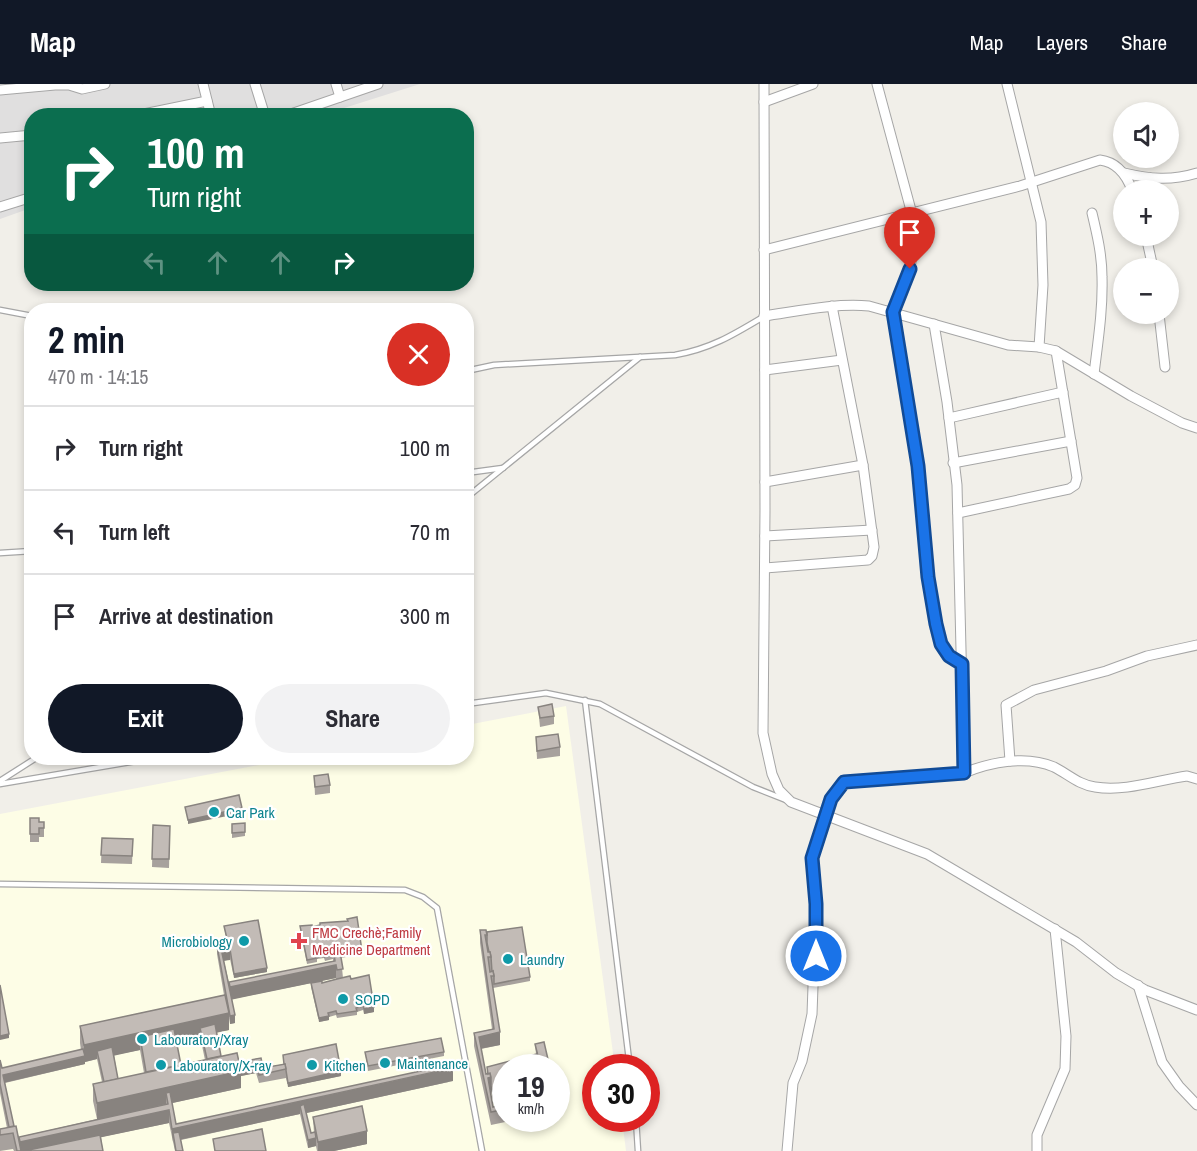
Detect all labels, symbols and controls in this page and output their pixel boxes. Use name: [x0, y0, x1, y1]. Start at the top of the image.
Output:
text: Map: [30, 23, 76, 61]
text: Map: [970, 28, 1003, 57]
text: Layers: [1036, 28, 1088, 57]
text: Share: [1121, 28, 1167, 57]
map controls: [1113, 102, 1179, 324]
button: sound: [1113, 102, 1179, 168]
text: 100 m: [147, 125, 245, 181]
icon: right: [48, 132, 126, 210]
text: Turn right: [147, 179, 241, 215]
button: +: [1113, 180, 1179, 246]
pin: [884, 207, 935, 269]
icon: arrive: [893, 216, 926, 249]
icon: left: [138, 246, 171, 279]
icon: ahead: [201, 246, 234, 279]
icon: ahead: [264, 246, 297, 279]
icon: right: [327, 246, 360, 279]
button: −: [1113, 258, 1179, 324]
text: 2 min: [48, 316, 125, 364]
button: close: [387, 323, 450, 386]
text: 470 m · 14:15: [48, 363, 148, 390]
icon: right: [48, 432, 81, 465]
text: Turn right: [99, 433, 183, 463]
text: 100 m: [400, 433, 450, 463]
icon: left: [48, 516, 81, 549]
text: Turn left: [99, 517, 170, 547]
text: 70 m: [410, 517, 450, 547]
icon: arrive: [48, 600, 81, 633]
text: Arrive at destination: [99, 601, 273, 631]
text: 300 m: [400, 601, 450, 631]
button: Exit: [48, 684, 243, 753]
button: Share: [255, 684, 450, 753]
place label: Car Park: [226, 802, 275, 823]
marker: Car Park: [207, 805, 221, 819]
place label: FMC Crechè;Family Medicine Department: [312, 922, 431, 960]
position arrow: [784, 924, 848, 988]
place label: Microbiology: [162, 931, 233, 952]
marker: FMC Crechè;Family Medicine Department: [290, 932, 308, 950]
marker: Microbiology: [237, 934, 251, 948]
place label: Laundry: [520, 949, 565, 970]
marker: Laundry: [501, 952, 515, 966]
place label: SOPD: [355, 989, 390, 1010]
marker: SOPD: [336, 992, 350, 1006]
place label: Labouratory/Xray: [154, 1029, 249, 1050]
marker: Labouratory/Xray: [135, 1032, 149, 1046]
place label: Maintenance: [397, 1053, 468, 1074]
speed limit sign: 30: [582, 1054, 660, 1132]
place label: Labouratory/X-ray: [173, 1055, 272, 1076]
place label: Kitchen: [324, 1055, 366, 1076]
marker: Maintenance: [378, 1056, 392, 1070]
marker: Labouratory/X-ray: [154, 1058, 168, 1072]
marker: Kitchen: [305, 1058, 319, 1072]
text: 19: [517, 1066, 545, 1106]
text: km/h: [518, 1098, 544, 1119]

